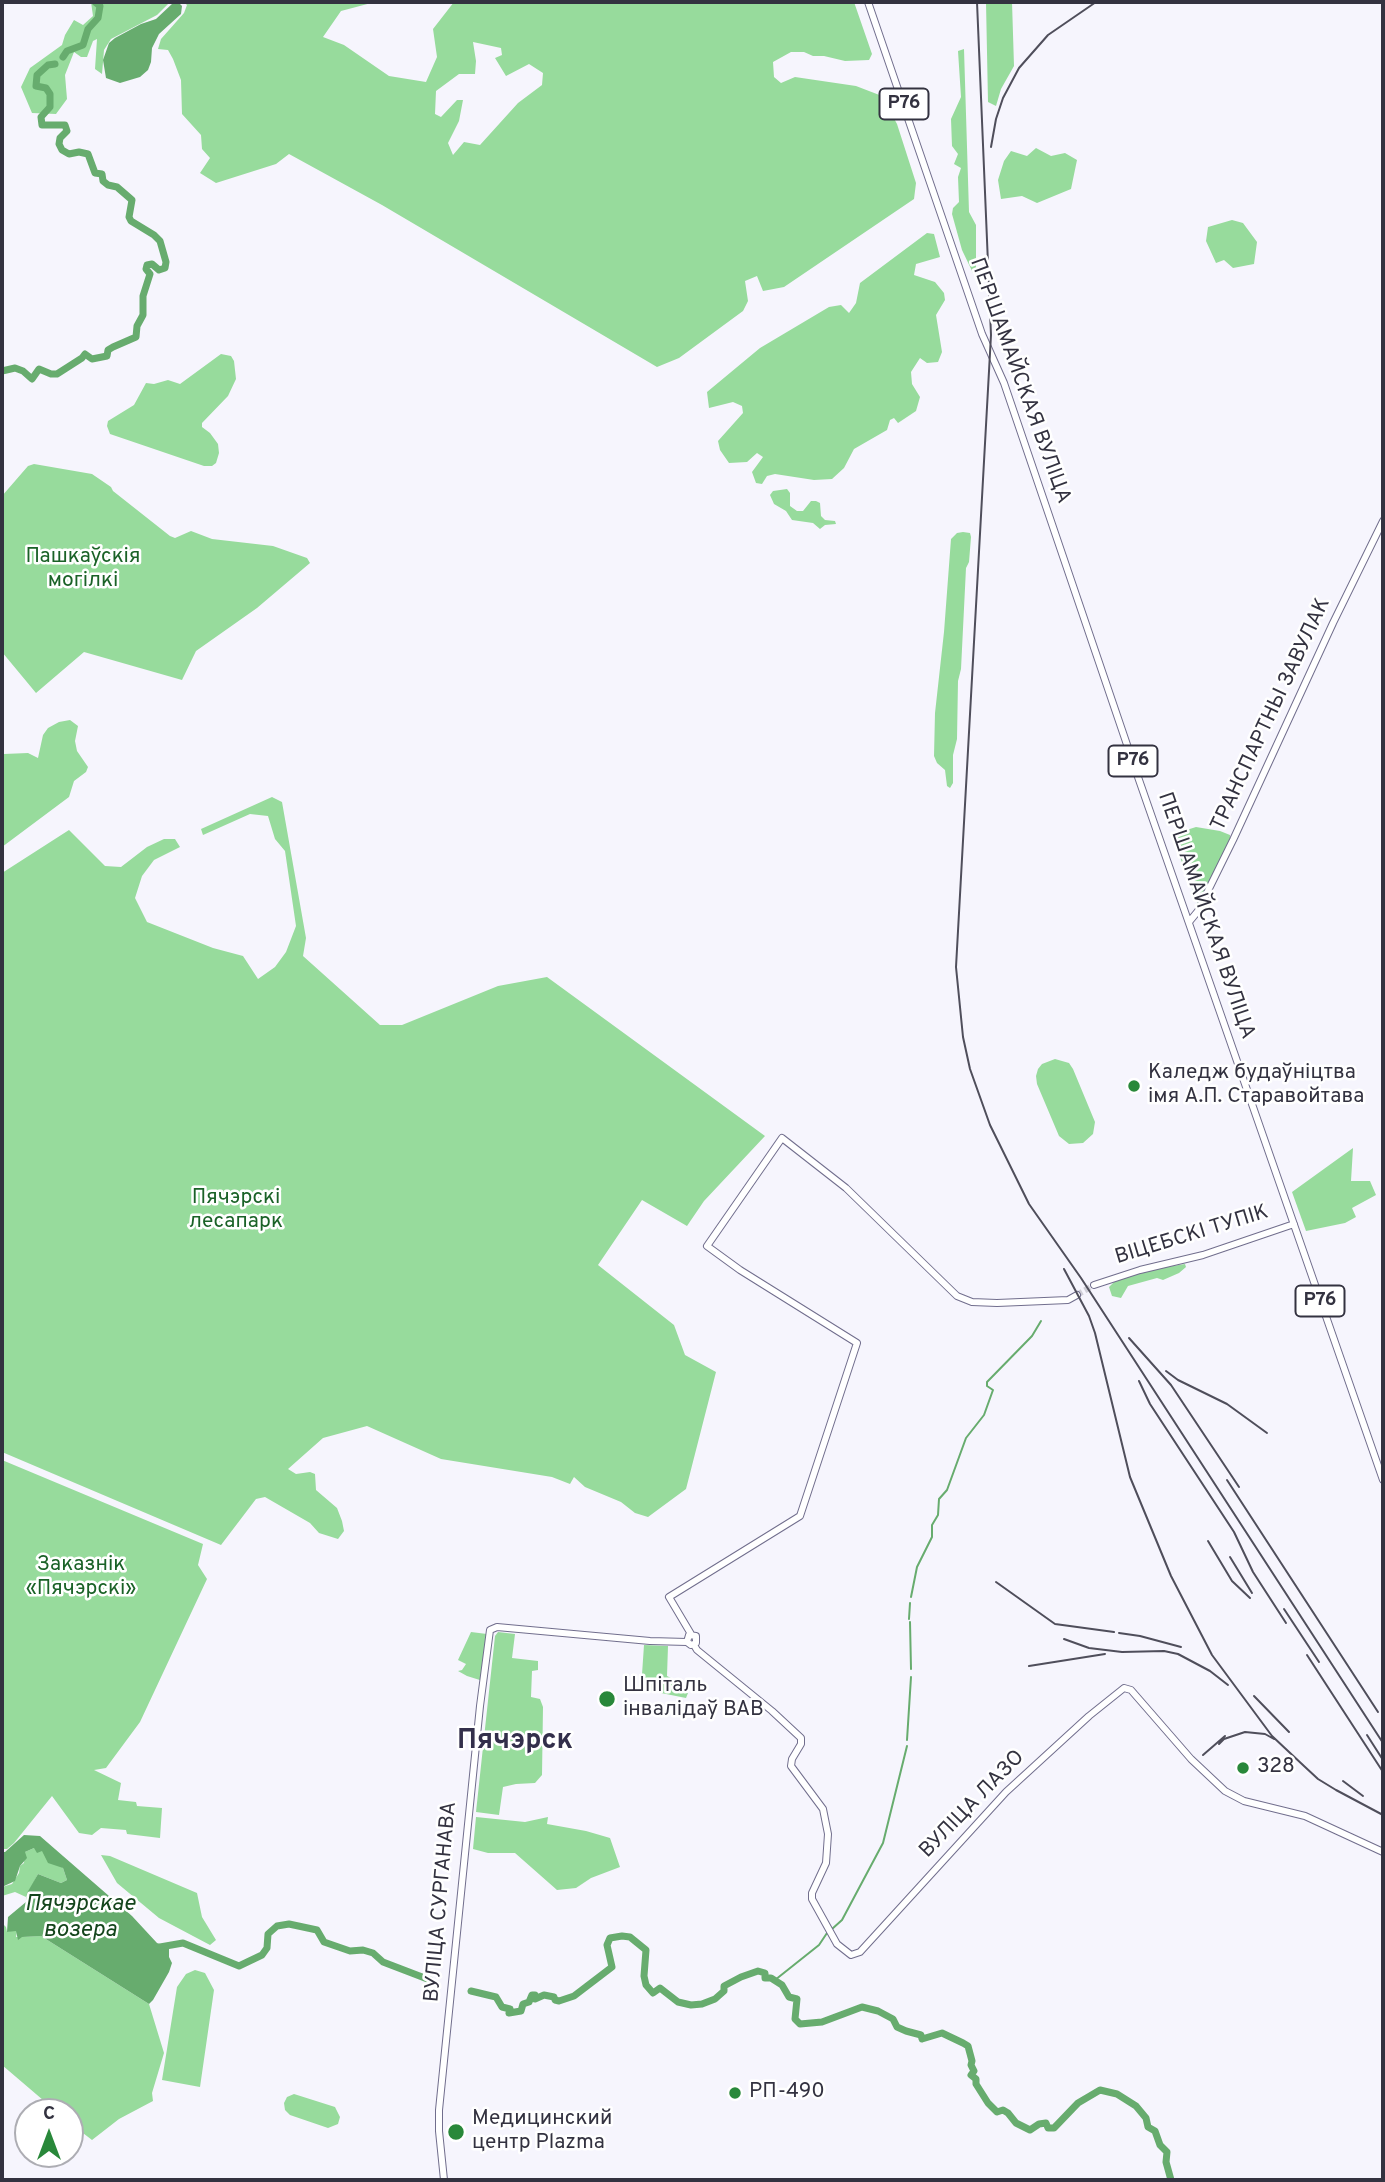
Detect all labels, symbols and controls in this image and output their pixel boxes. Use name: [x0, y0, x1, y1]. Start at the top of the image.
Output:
road number: Р76: [880, 88, 928, 120]
street label: ПЕРШАМАЙСКАЯ ВУЛІЦА: [963, 255, 1075, 507]
park label: Пашкаўскія могілкі: [26, 545, 140, 595]
street label: ТРАНСПАРТНЫ ЗАВУЛАК: [1207, 594, 1337, 836]
road number: Р76: [1108, 746, 1158, 776]
street label: ПЕРШАМАЙСКАЯ ВУЛІЦА: [1151, 789, 1259, 1043]
place label: Каледж будаўніцтва імя А.П. Старавойтава: [1148, 1061, 1364, 1111]
marker: Каледж будаўніцтва імя А.П. Старавойтава: [1126, 1078, 1142, 1094]
park label: Пячэрскі лесапарк: [189, 1186, 283, 1236]
street label: ВІЦЕБСКІ ТУПІК: [1112, 1201, 1272, 1271]
road number: Р76: [1296, 1286, 1344, 1316]
park label: Заказнік «Пячэрскі»: [26, 1553, 136, 1603]
place label: Шпіталь інвалідаў ВАВ: [623, 1674, 764, 1724]
marker: Шпіталь інвалідаў ВАВ: [597, 1689, 617, 1709]
district label: Пячэрск: [457, 1725, 573, 1759]
street label: ВУЛІЦА ЛАЗО: [915, 1746, 1031, 1864]
place label: 328: [1257, 1755, 1295, 1781]
marker: 328: [1235, 1760, 1251, 1776]
street label: ВУЛІЦА СУРГАНАВА: [421, 1801, 463, 2003]
water label: Пячэрскае возера: [25, 1891, 135, 1945]
place label: РП-490: [749, 2080, 825, 2106]
marker: РП-490: [727, 2085, 743, 2101]
north arrow: [14, 2098, 84, 2168]
text: С: [43, 2102, 55, 2126]
place label: Медицинский центр Plazma: [472, 2107, 612, 2157]
marker: Медицинский центр Plazma: [446, 2122, 466, 2142]

